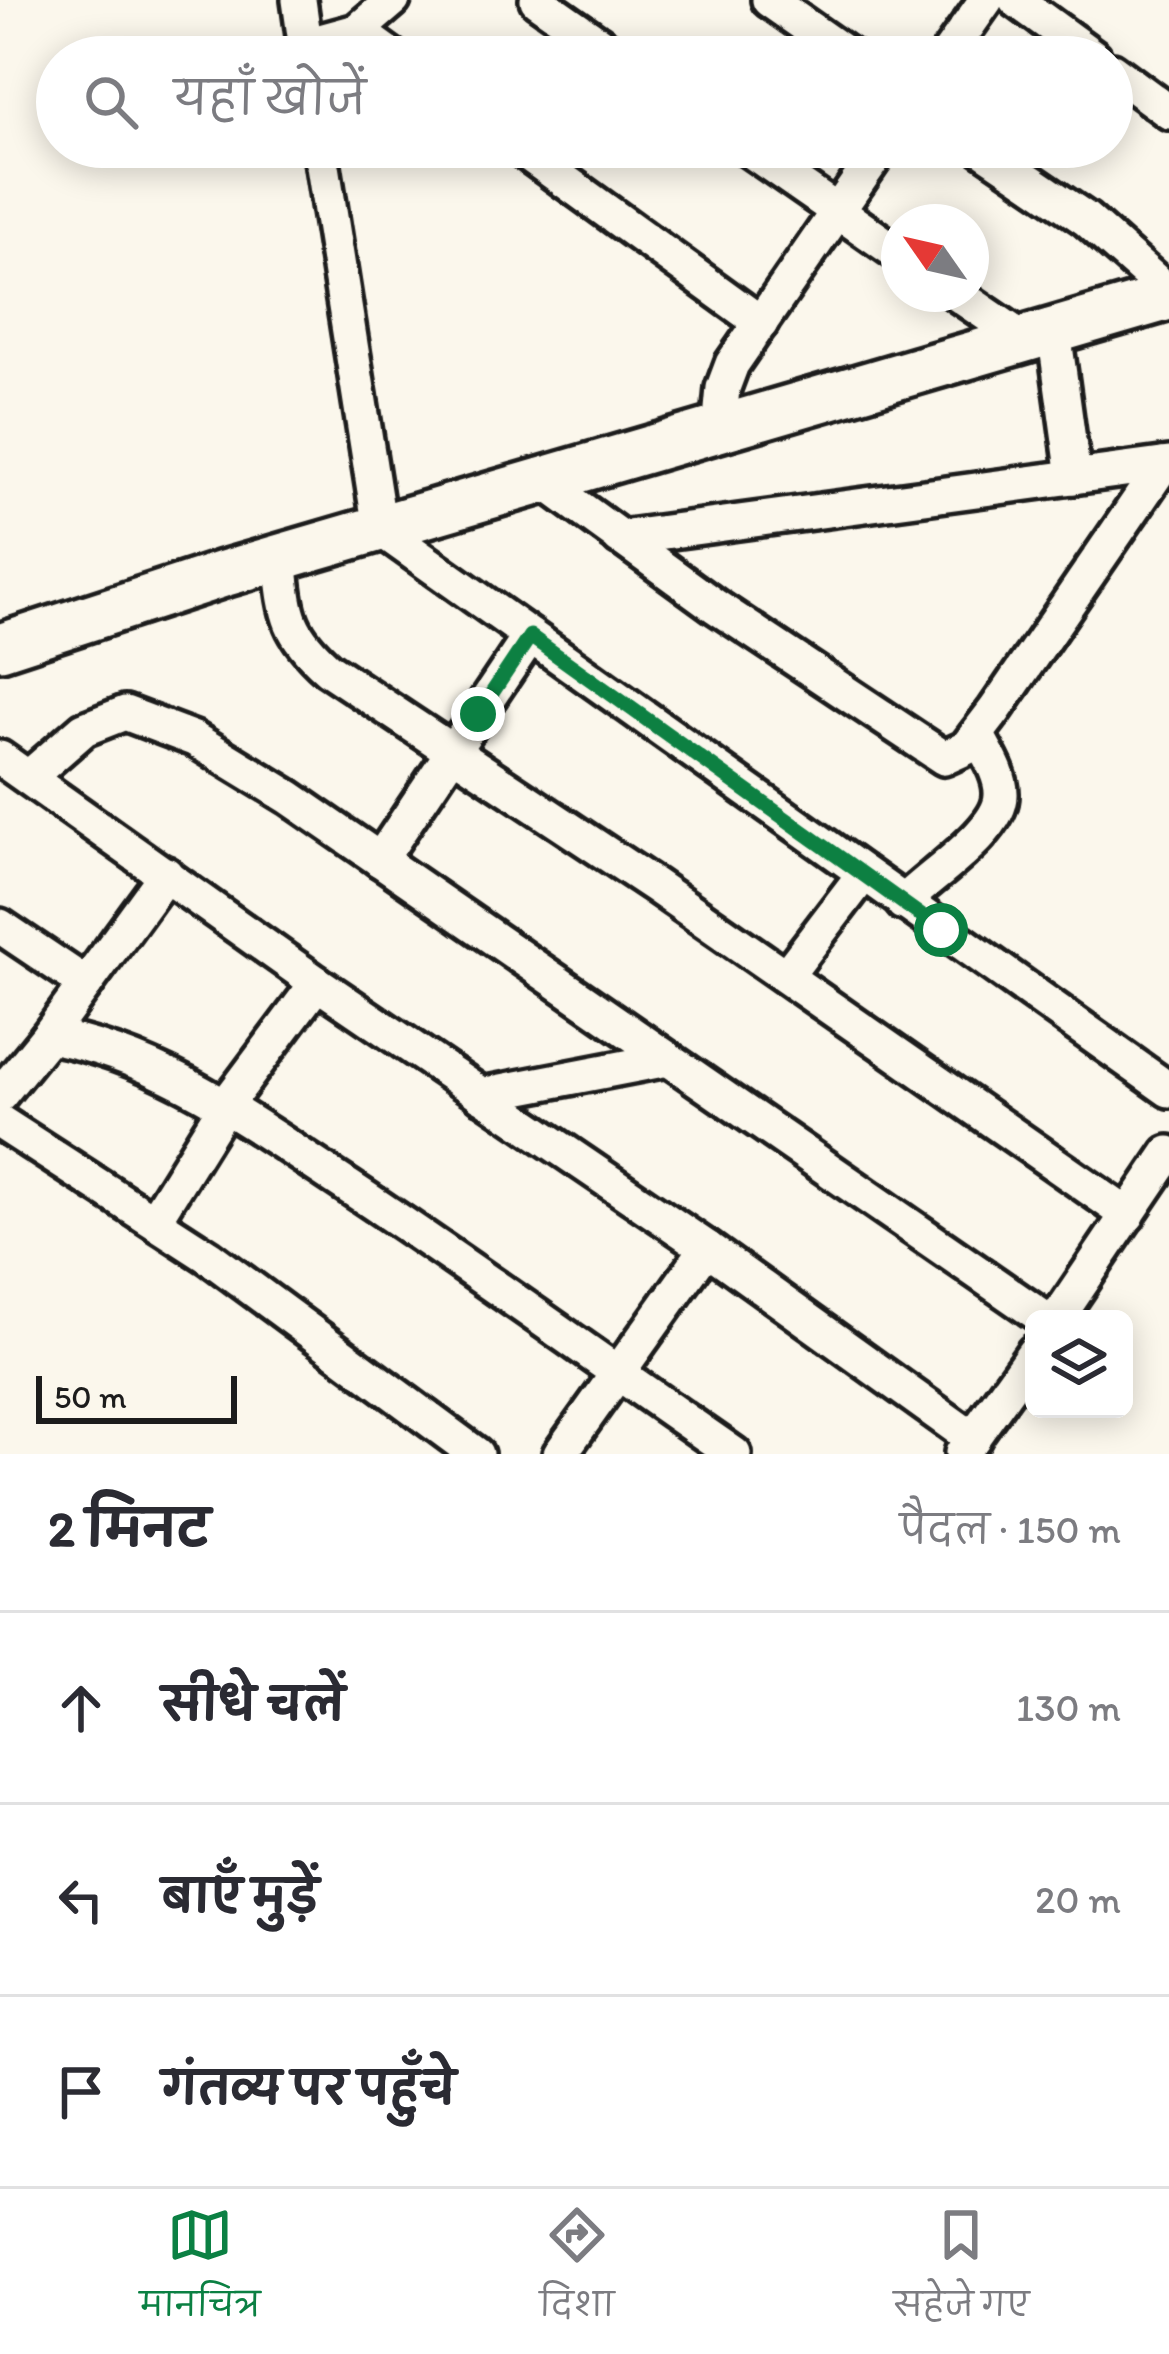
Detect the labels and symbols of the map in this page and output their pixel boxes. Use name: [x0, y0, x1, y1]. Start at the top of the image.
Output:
north arrow: [881, 204, 989, 312]
route end: [451, 687, 505, 741]
route start: [914, 903, 968, 957]
scale bar: [36, 1370, 237, 1423]

